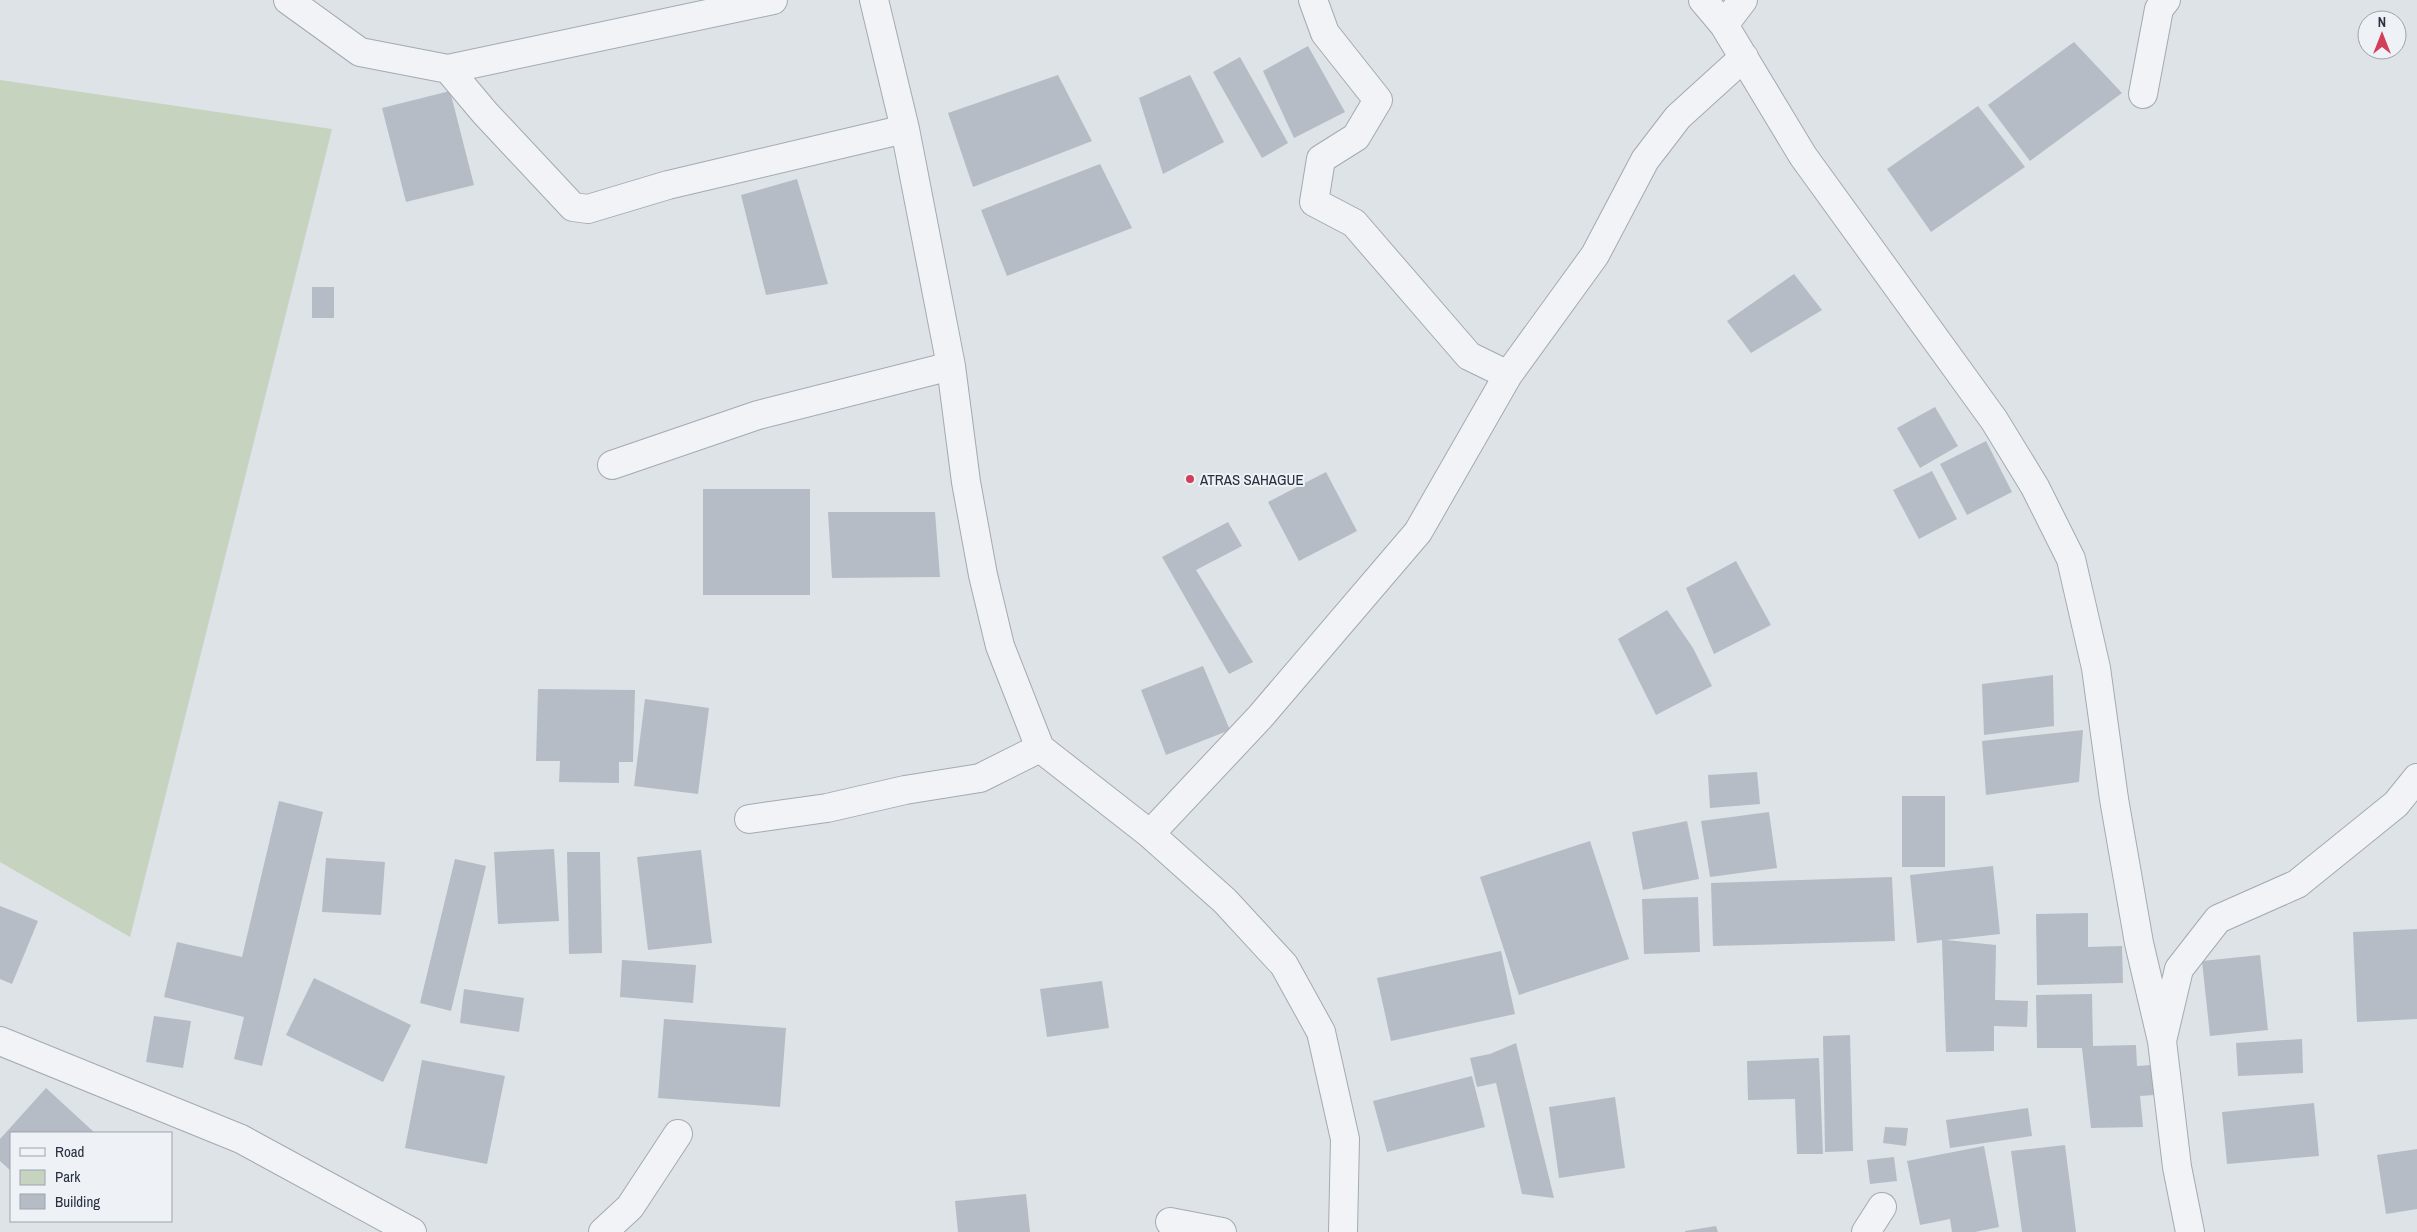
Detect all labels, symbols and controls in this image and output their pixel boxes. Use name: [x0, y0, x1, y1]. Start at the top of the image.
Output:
north arrow: [2357, 10, 2407, 60]
text: N: [2378, 13, 2386, 31]
place label: ATRAS SAHAGUE: [1199, 469, 1304, 490]
marker: ATRAS SAHAGUE: [1184, 473, 1196, 485]
legend: [10, 1132, 172, 1222]
text: Road: [55, 1141, 84, 1162]
text: Park: [55, 1166, 81, 1187]
text: Building: [55, 1191, 100, 1212]

